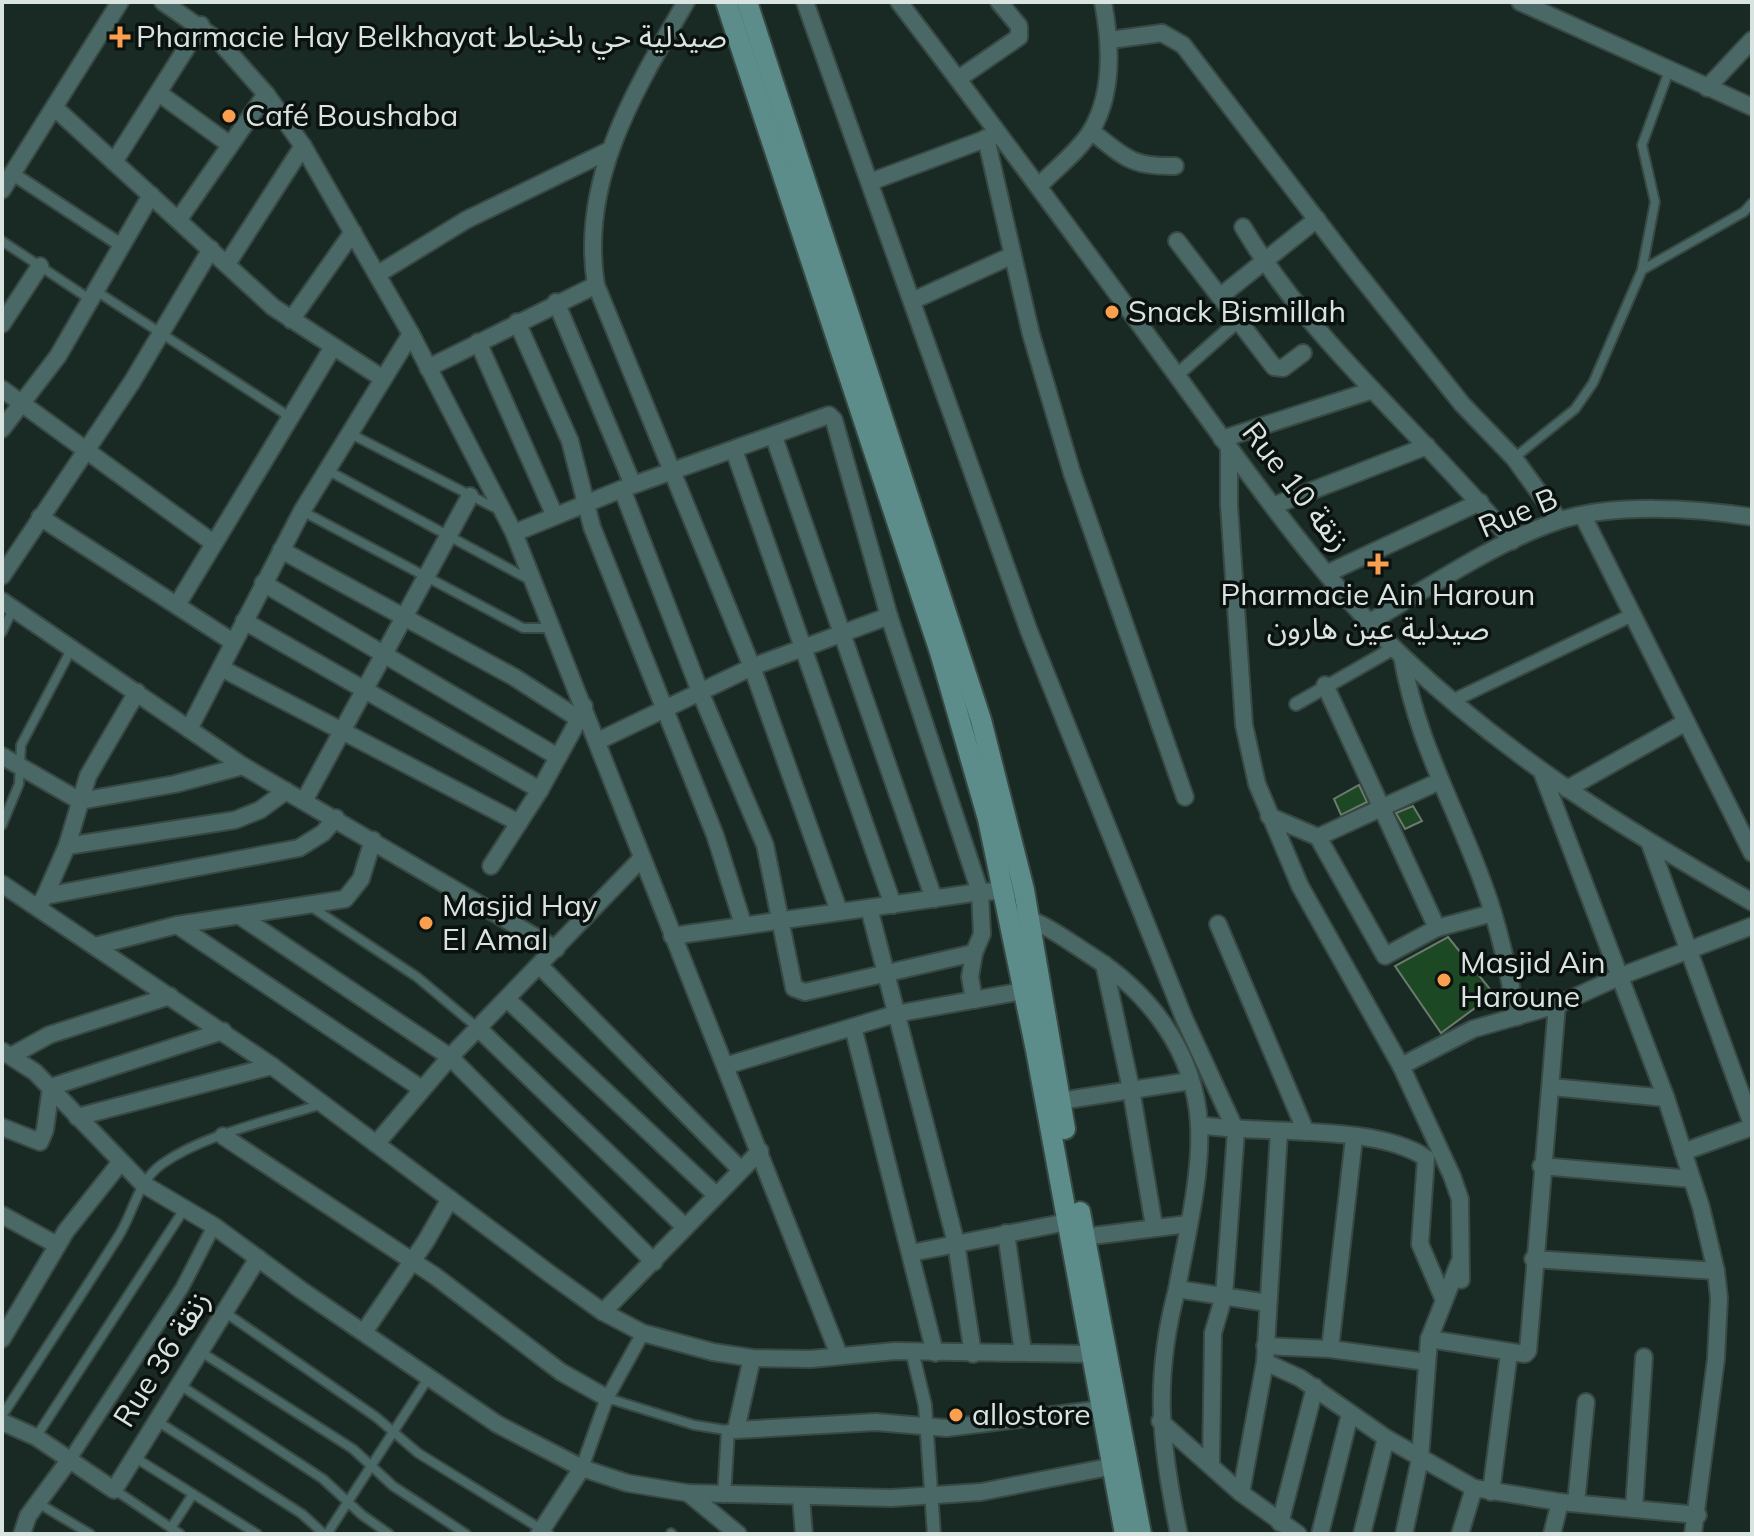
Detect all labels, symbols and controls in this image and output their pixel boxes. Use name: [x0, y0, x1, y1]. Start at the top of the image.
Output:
place label: Pharmacie Hay Belkhayat صيدلية حي بلخياط: [136, 17, 727, 60]
marker: Pharmacie Hay Belkhayat صيدلية حي بلخياط: [111, 28, 129, 46]
place label: Café Boushaba: [245, 96, 458, 134]
marker: Café Boushaba: [220, 107, 238, 125]
place label: Snack Bismillah: [1128, 292, 1346, 330]
marker: Snack Bismillah: [1103, 303, 1121, 321]
street label: Rue 10 زنقة: [1235, 414, 1359, 559]
street label: Rue B: [1472, 478, 1563, 546]
marker: Pharmacie Ain Haroun صيدلية عين هارون: [1369, 555, 1387, 573]
place label: Pharmacie Ain Haroun صيدلية عين هارون: [1221, 575, 1535, 647]
place label: Masjid Hay El Amal: [442, 886, 598, 958]
marker: Masjid Hay El Amal: [417, 914, 435, 932]
place label: Masjid Ain Haroune: [1460, 943, 1606, 1015]
marker: Masjid Ain Haroune: [1435, 971, 1453, 989]
street label: Rue 36 زنقة: [104, 1283, 218, 1434]
place label: allostore: [972, 1395, 1091, 1433]
marker: allostore: [947, 1406, 965, 1424]

